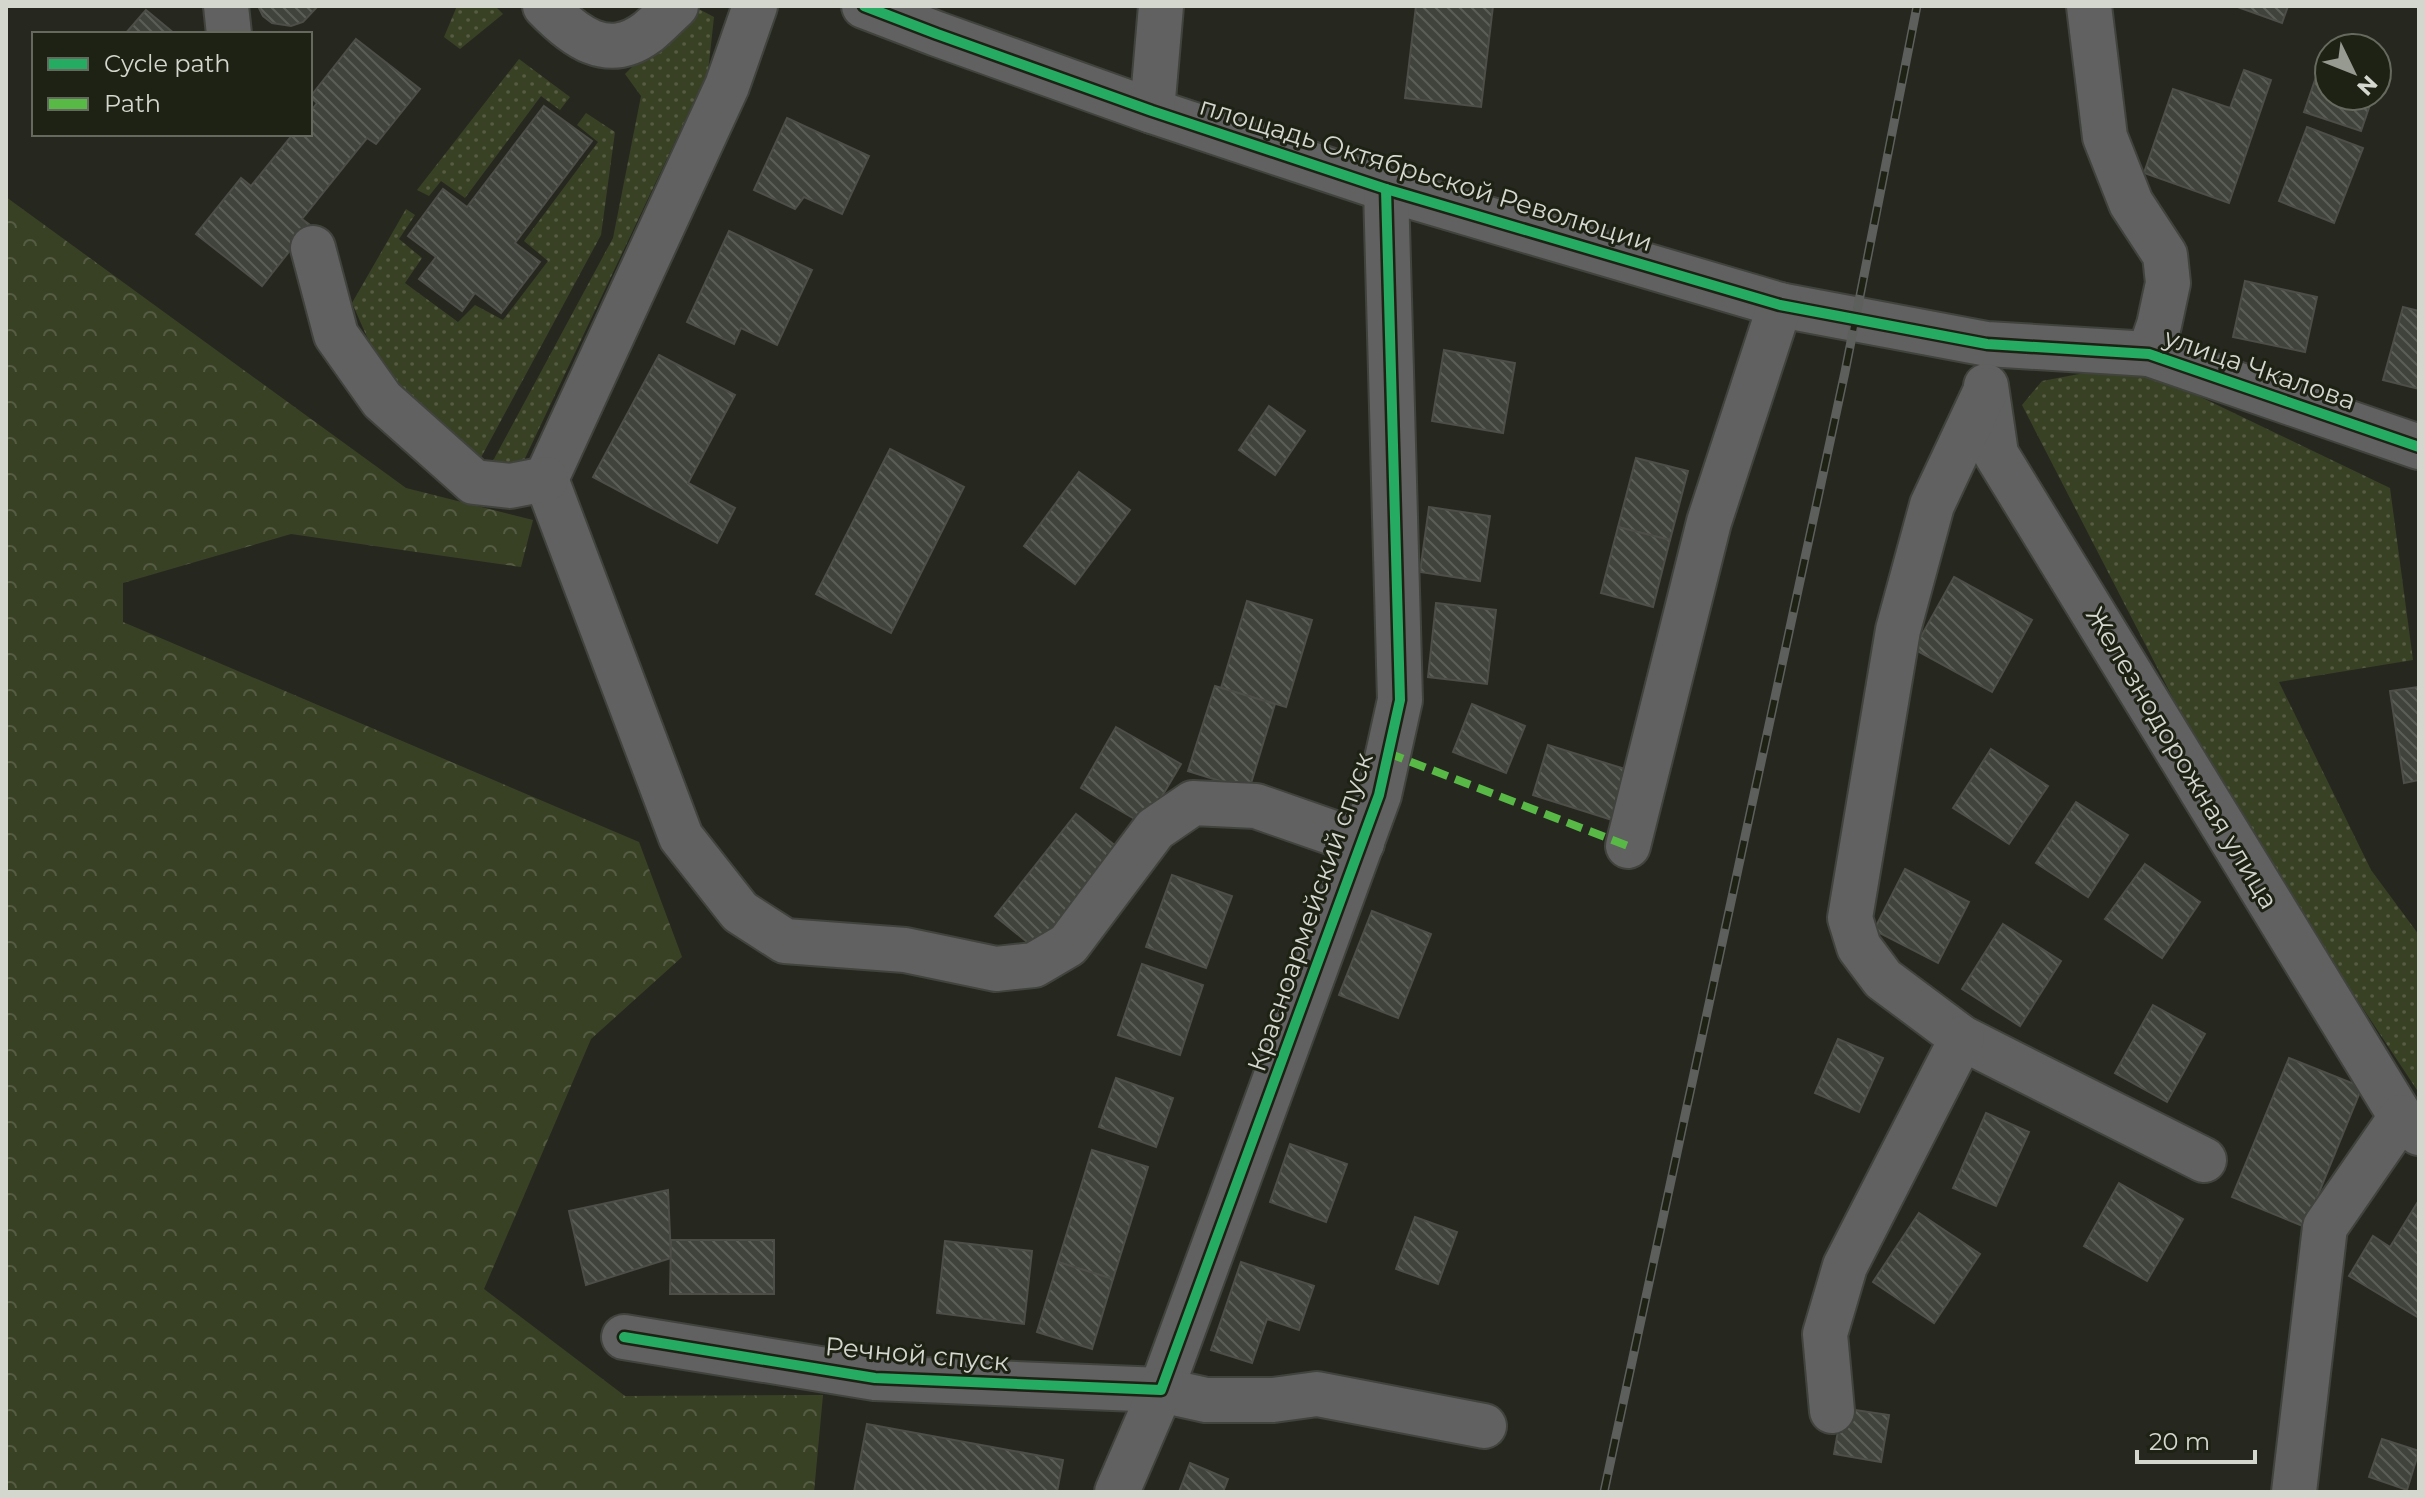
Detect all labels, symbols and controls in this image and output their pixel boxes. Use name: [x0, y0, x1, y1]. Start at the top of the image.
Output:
legend: [32, 32, 312, 136]
north arrow: [2313, 32, 2393, 112]
text: Cycle path: [104, 49, 231, 78]
text: N: [2351, 70, 2383, 101]
text: Path: [104, 89, 161, 118]
street label: площадь Октябрьской Революции: [1196, 90, 1656, 258]
street label: улица Чкалова: [2159, 321, 2360, 417]
street label: Железнодорожная улица: [2079, 601, 2285, 915]
street label: Красноармейский спуск: [1240, 748, 1380, 1076]
street label: Речной спуск: [824, 1330, 1010, 1378]
scale bar: [2137, 1414, 2255, 1464]
text: 20 m: [2149, 1427, 2210, 1456]

